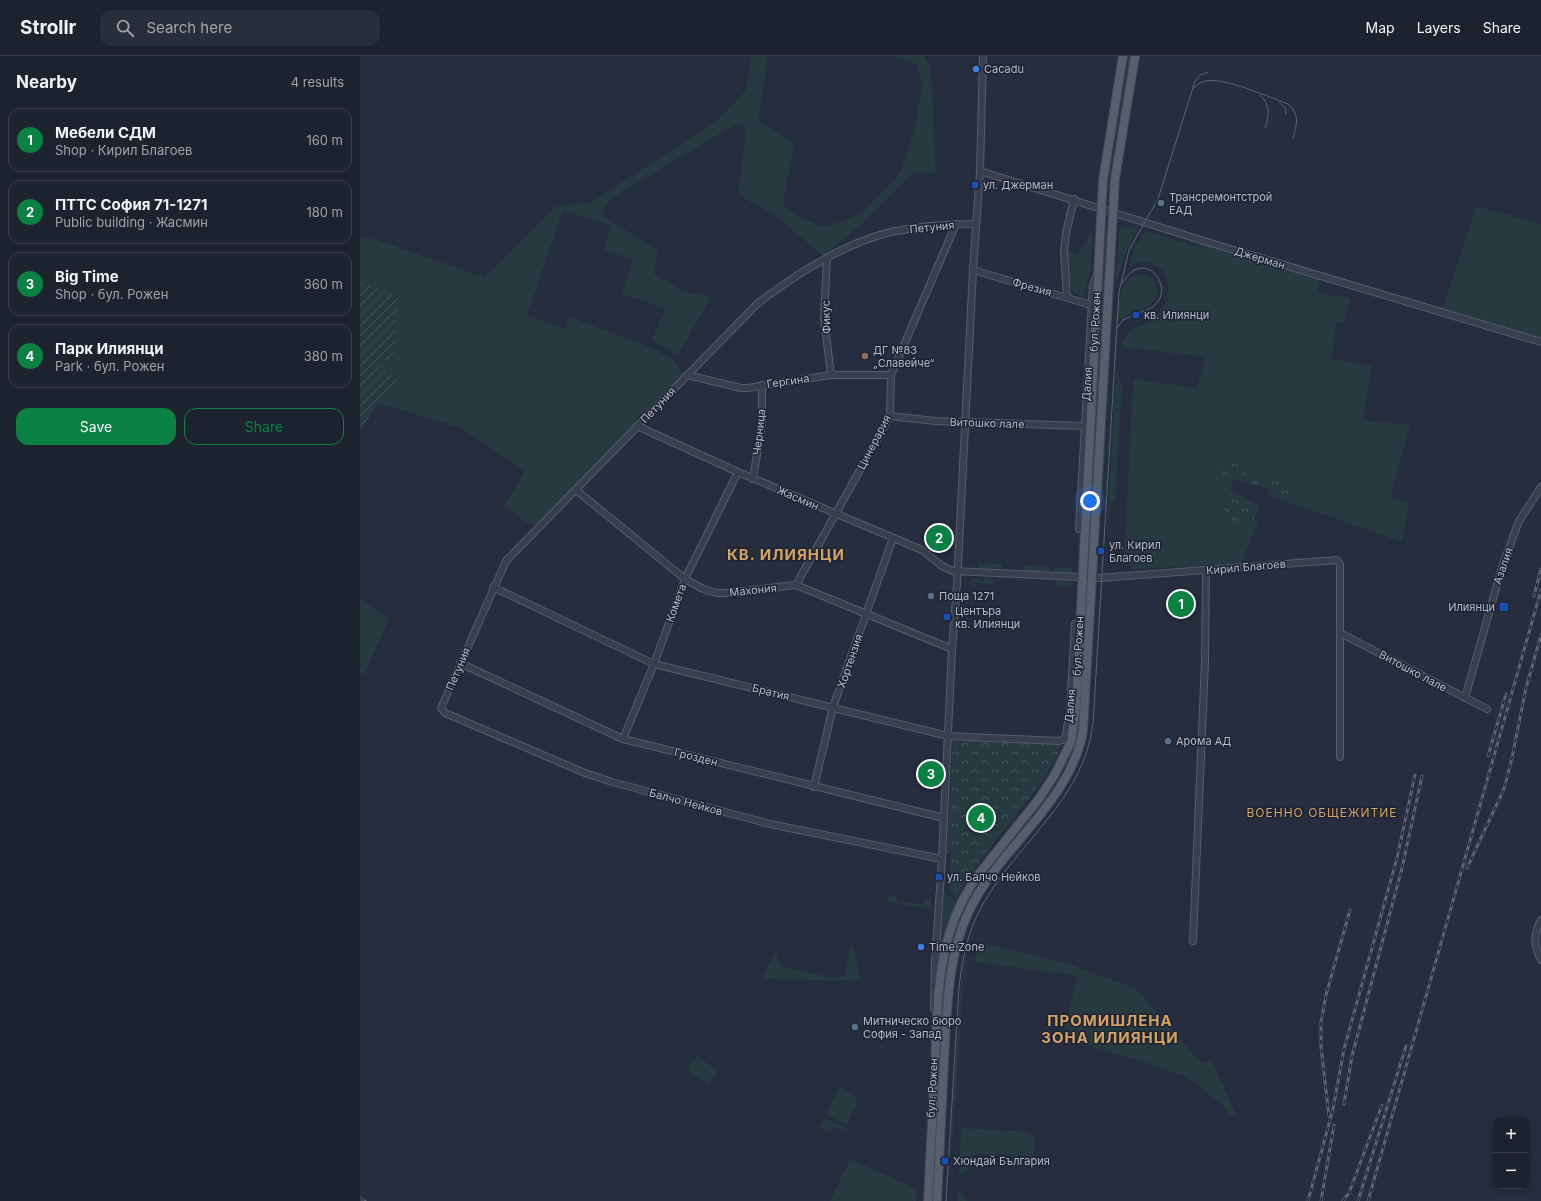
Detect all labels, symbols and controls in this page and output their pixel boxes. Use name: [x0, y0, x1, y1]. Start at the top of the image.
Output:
search box: [100, 10, 380, 46]
text: Strollr: [20, 16, 76, 39]
icon: search: [114, 17, 136, 39]
text: Search here: [146, 18, 232, 37]
text: Map: [1366, 19, 1395, 36]
text: Layers: [1417, 19, 1461, 36]
text: Share: [1483, 19, 1521, 36]
place label: Cacadu: [984, 62, 1024, 76]
marker: Cacadu: [971, 64, 981, 74]
text: Nearby: [16, 72, 77, 92]
text: 4 results: [291, 74, 344, 90]
text: Мебели СДМ: [55, 123, 156, 142]
text: 1: [27, 132, 33, 148]
text: 160 m: [306, 132, 343, 148]
text: Shop · Кирил Благоев: [55, 142, 192, 158]
place label: ул. Джерман: [983, 178, 1053, 192]
marker: ул. Джерман: [970, 180, 980, 190]
place label: Трансремонтстрой ЕАД: [1169, 190, 1272, 217]
text: ПТТС София 71-1271: [55, 195, 207, 214]
marker: Трансремонтстрой ЕАД: [1156, 198, 1166, 208]
text: 2: [26, 204, 34, 220]
text: 180 m: [306, 204, 343, 220]
text: Public building · Жасмин: [55, 214, 208, 230]
street label: Петуния: [909, 218, 955, 236]
street label: Джерман: [1233, 244, 1287, 272]
text: Big Time: [55, 267, 119, 286]
street label: Фрезия: [1011, 275, 1053, 299]
text: 3: [26, 276, 34, 292]
text: 360 m: [304, 276, 343, 292]
text: Shop · бул. Рожен: [55, 286, 168, 302]
street label: бул. Рожен: [1086, 292, 1104, 352]
street label: Фикус: [818, 300, 834, 334]
place label: кв. Илиянци: [1144, 308, 1209, 322]
marker: кв. Илиянци: [1131, 310, 1141, 320]
text: Парк Илиянци: [55, 339, 164, 358]
place label: ДГ №83 „Славейче“: [873, 343, 934, 370]
text: 4: [26, 348, 34, 364]
text: 380 m: [304, 348, 343, 364]
marker: ДГ №83 „Славейче“: [860, 351, 870, 361]
text: Park · бул. Рожен: [55, 358, 164, 374]
street label: Далия: [1079, 367, 1095, 401]
street label: Гергина: [766, 371, 810, 391]
street label: Петуния: [637, 384, 679, 426]
button: Save: [16, 408, 176, 445]
button: Share: [184, 408, 344, 445]
street label: Черница: [750, 408, 768, 456]
street label: Цинерария: [854, 412, 894, 472]
street label: Витошко лале: [949, 415, 1025, 431]
street label: Жасмин: [775, 483, 821, 513]
your location: [1080, 491, 1100, 511]
pin: 2: [926, 523, 952, 553]
place label: ул. Кирил Благоев: [1109, 538, 1161, 565]
district label: КВ. ИЛИЯНЦИ: [727, 545, 845, 564]
marker: ул. Кирил Благоев: [1096, 546, 1106, 556]
street label: Азалия: [1490, 546, 1516, 586]
street label: Кирил Благоев: [1206, 557, 1286, 577]
street label: Махония: [729, 581, 777, 599]
street label: Комета: [663, 582, 689, 624]
place label: Поща 1271: [939, 589, 994, 603]
pin: 1: [1168, 589, 1194, 619]
marker: Поща 1271: [926, 591, 936, 601]
place label: Илиянци: [1448, 600, 1495, 614]
marker: Илиянци: [1498, 601, 1510, 613]
place label: Центъра кв. Илиянци: [955, 604, 1020, 631]
marker: Центъра кв. Илиянци: [942, 612, 952, 622]
street label: бул. Рожен: [1069, 616, 1087, 676]
street label: Хортензия: [834, 632, 866, 690]
street label: Петуния: [443, 645, 473, 693]
street label: Витошко лале: [1377, 647, 1449, 695]
street label: Братия: [751, 681, 791, 703]
street label: Далия: [1062, 688, 1078, 724]
place label: Арома АД: [1176, 734, 1231, 748]
marker: Арома АД: [1163, 736, 1173, 746]
street label: Грозден: [673, 745, 719, 769]
pin: 3: [918, 759, 944, 789]
street label: Балчо Нейков: [648, 785, 724, 819]
pin: 4: [968, 803, 994, 833]
district label: ВОЕННО ОБЩЕЖИТИЕ: [1247, 805, 1398, 820]
place label: ул. Балчо Нейков: [947, 870, 1041, 884]
marker: ул. Балчо Нейков: [934, 872, 944, 882]
place label: Time Zone: [929, 940, 984, 954]
marker: Time Zone: [916, 942, 926, 952]
district label: ПРОМИШЛЕНА ЗОНА ИЛИЯНЦИ: [1041, 1011, 1179, 1047]
place label: Митническо бюро София - Запад: [863, 1014, 962, 1041]
marker: Митническо бюро София - Запад: [850, 1022, 860, 1032]
street label: бул. Рожен: [923, 1058, 941, 1118]
map controls: [1493, 1117, 1529, 1189]
button: +: [1493, 1117, 1529, 1153]
button: −: [1493, 1153, 1529, 1189]
place label: Хюндай България: [953, 1154, 1050, 1168]
marker: Хюндай България: [940, 1156, 950, 1166]

